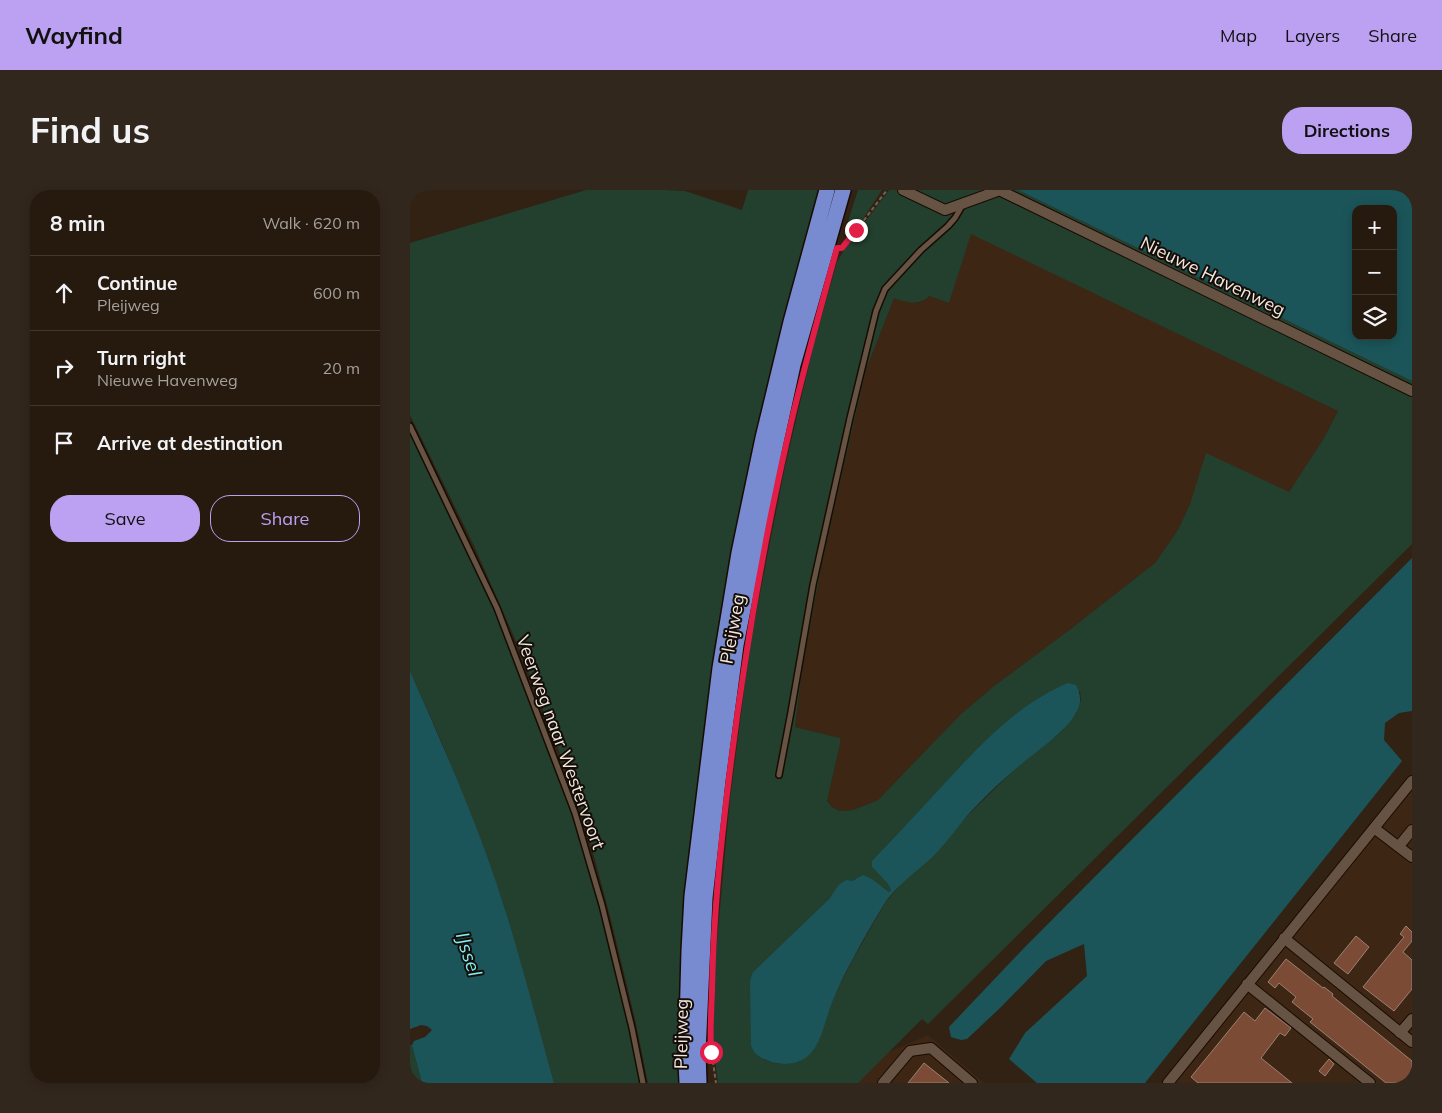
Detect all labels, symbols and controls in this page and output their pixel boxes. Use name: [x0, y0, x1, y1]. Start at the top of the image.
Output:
text: Wayfind: [25, 20, 123, 50]
text: Map: [1220, 24, 1257, 47]
text: Layers: [1285, 24, 1340, 47]
text: Share: [1368, 24, 1417, 47]
button: Directions: [1282, 107, 1412, 154]
text: Find us: [30, 108, 150, 152]
map controls: [1352, 205, 1397, 340]
button: +: [1352, 205, 1397, 250]
text: 8 min: [50, 210, 105, 236]
text: Walk · 620 m: [262, 213, 360, 233]
route end: [845, 219, 868, 242]
street label: Nieuwe Havenweg: [1137, 231, 1289, 321]
button: −: [1352, 250, 1397, 295]
text: Continue: [97, 271, 177, 295]
icon: ahead: [50, 279, 78, 307]
text: 600 m: [313, 283, 360, 303]
text: Pleijweg: [97, 295, 160, 315]
button: layers: [1352, 295, 1397, 340]
text: Turn right: [97, 346, 186, 370]
icon: right: [50, 354, 78, 382]
text: 20 m: [323, 358, 360, 378]
text: Nieuwe Havenweg: [97, 370, 238, 390]
icon: arrive: [50, 429, 78, 457]
text: Arrive at destination: [97, 431, 283, 455]
button: Save: [50, 495, 200, 542]
button: Share: [210, 495, 360, 542]
street label: Pleijweg: [715, 592, 749, 666]
street label: Veerweg naar Westervoort: [511, 632, 611, 852]
water label: IJssel: [451, 929, 487, 979]
street label: Pleijweg: [669, 999, 693, 1069]
route start: [700, 1041, 723, 1064]

